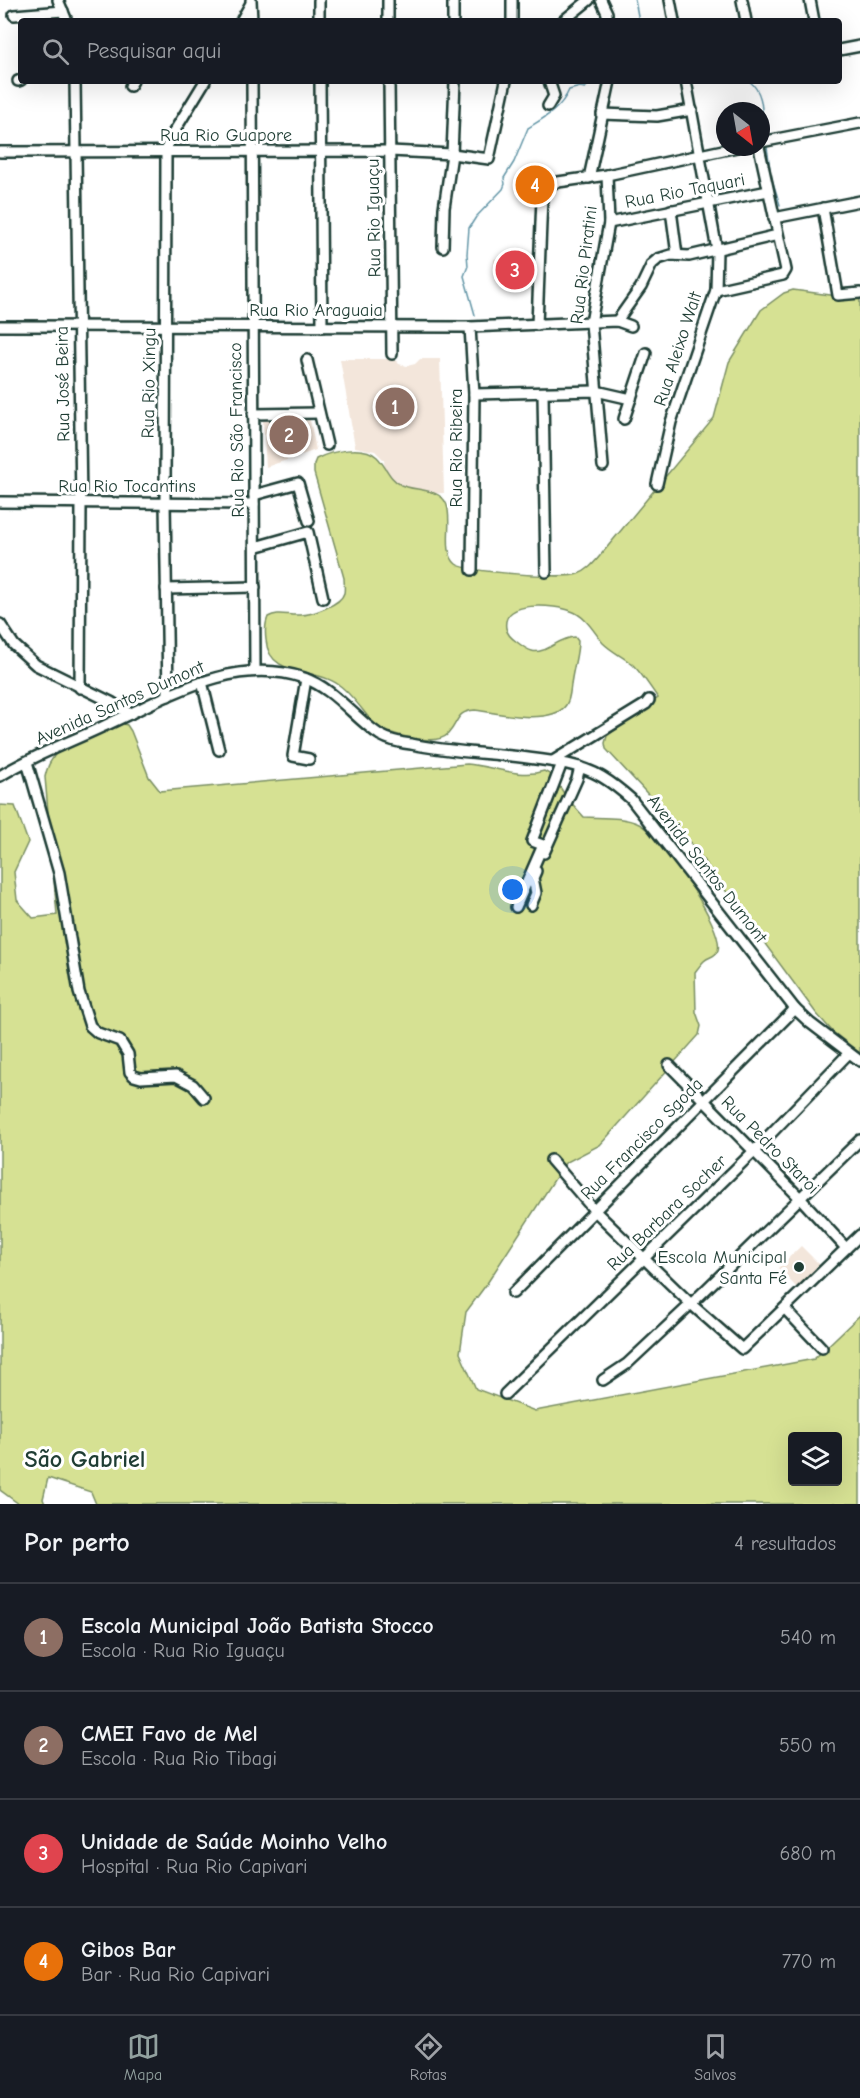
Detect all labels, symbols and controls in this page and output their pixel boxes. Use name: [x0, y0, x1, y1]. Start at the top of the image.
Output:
search box: [18, 18, 842, 84]
icon: search: [39, 35, 72, 68]
text: Pesquisar aqui: [87, 38, 222, 64]
north arrow: [716, 102, 770, 156]
street label: Rua Rio Guapore: [160, 125, 292, 146]
street label: Rua Rio Iguaçu: [362, 159, 386, 277]
pin: 4: [516, 162, 554, 207]
street label: Rua Rio Taquari: [623, 169, 747, 213]
street label: Rua Rio Piratini: [566, 205, 602, 325]
pin: 3: [496, 248, 534, 292]
street label: Rua Aleixo Walt: [650, 288, 707, 409]
street label: Rua Rio Araguaia: [249, 300, 383, 321]
street label: Rua José Beira: [51, 326, 75, 442]
street label: Rua Rio Xingu: [138, 327, 160, 439]
street label: Rua Rio São Francisco: [225, 342, 249, 518]
pin: 1: [376, 384, 414, 430]
street label: Rua Rio Ribeira: [446, 388, 467, 508]
pin: 2: [270, 412, 308, 458]
street label: Rua Rio Tocantins: [58, 476, 196, 497]
street label: Avenida Santos Dumont: [32, 656, 208, 750]
street label: Avenida Santos Dumont: [643, 791, 772, 948]
your location: [498, 875, 527, 904]
street label: Rua Francisco Sgoda: [577, 1074, 707, 1204]
street label: Rua Pedro Staroi: [717, 1092, 823, 1198]
street label: Rua Barbara Socher: [603, 1150, 732, 1275]
place label: Escola Municipal Santa Fé: [657, 1247, 787, 1289]
marker: Escola Municipal Santa Fé: [792, 1260, 806, 1274]
map controls: [788, 1432, 842, 1486]
button: layers: [788, 1432, 842, 1486]
district label: São Gabriel: [25, 1445, 145, 1473]
text: Por perto: [24, 1528, 130, 1558]
text: 4 resultados: [734, 1532, 836, 1555]
text: Escola Municipal João Batista Stocco: [81, 1613, 434, 1639]
text: 1: [40, 1626, 47, 1649]
text: 540 m: [780, 1626, 836, 1649]
text: Escola · Rua Rio Iguaçu: [81, 1639, 285, 1662]
text: CMEI Favo de Mel: [81, 1721, 258, 1747]
text: 2: [39, 1734, 48, 1757]
text: 550 m: [779, 1734, 836, 1757]
text: Escola · Rua Rio Tibagi: [81, 1747, 277, 1770]
text: Unidade de Saúde Moinho Velho: [81, 1829, 387, 1855]
text: 3: [39, 1842, 48, 1865]
text: 680 m: [779, 1842, 836, 1865]
text: Hospital · Rua Rio Capivari: [81, 1855, 307, 1878]
text: Gibos Bar: [81, 1937, 175, 1963]
text: 4: [39, 1950, 48, 1973]
text: 770 m: [782, 1950, 836, 1973]
text: Bar · Rua Rio Capivari: [81, 1963, 270, 1986]
tab: Mapa: [124, 2030, 162, 2084]
tab: Rotas: [410, 2030, 447, 2084]
tab: Salvos: [694, 2030, 736, 2084]

